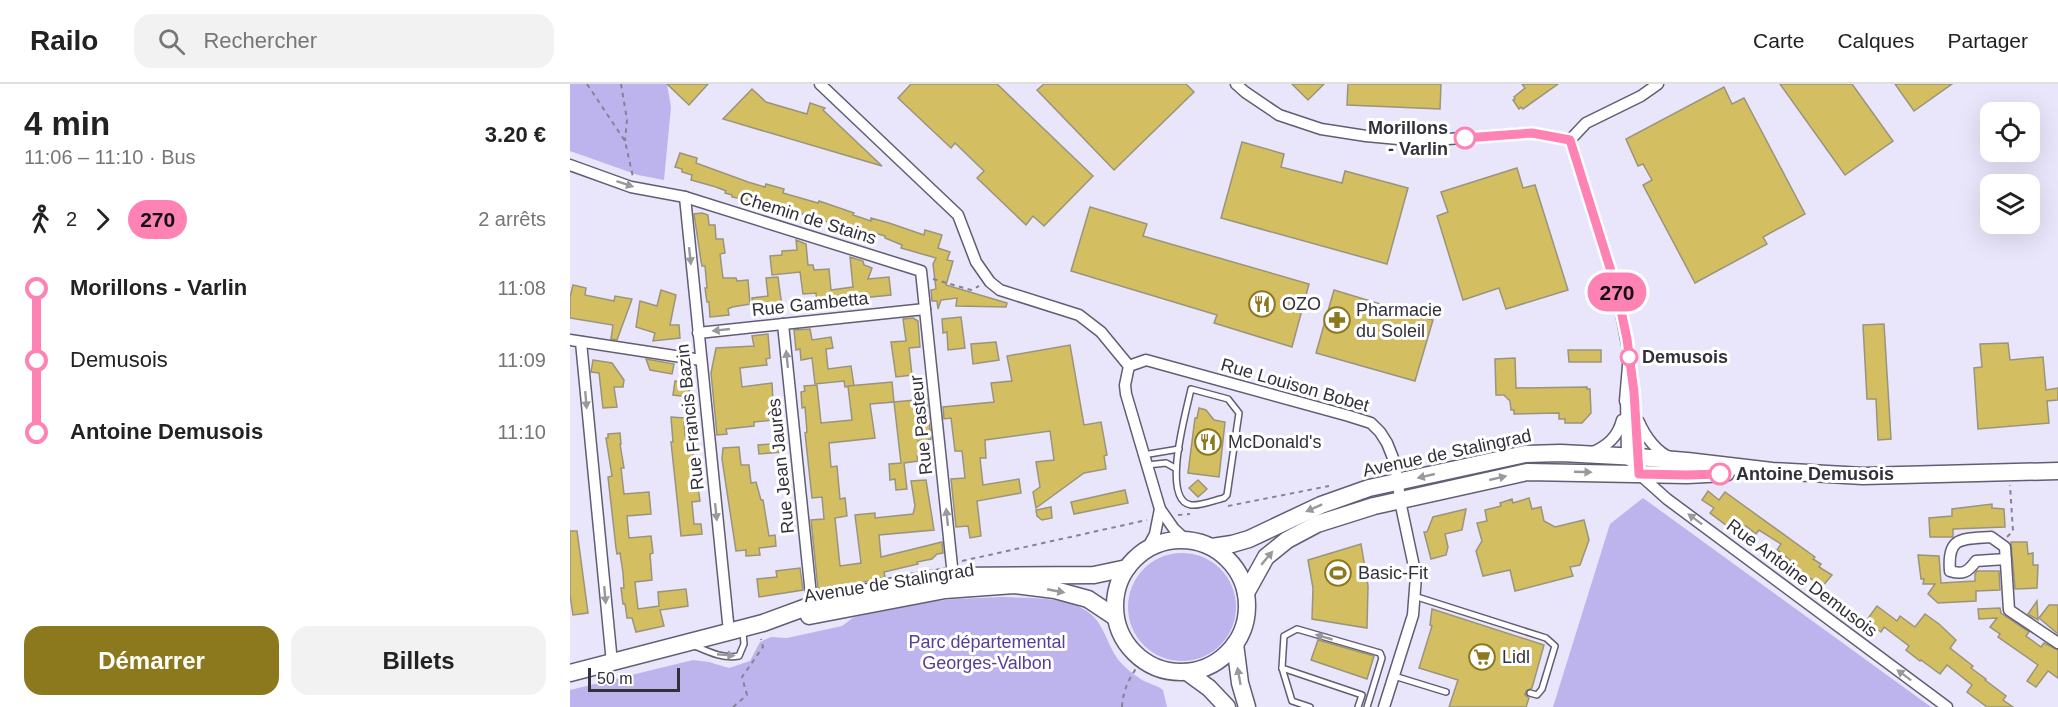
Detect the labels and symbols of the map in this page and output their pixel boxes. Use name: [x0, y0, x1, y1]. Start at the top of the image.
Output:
place label: Morillons - Varlin: [1368, 118, 1448, 159]
marker: Morillons - Varlin: [1454, 127, 1476, 149]
one-way arrow: [616, 180, 634, 190]
street label: Chemin de Stains: [737, 188, 879, 248]
one-way arrow: [685, 246, 695, 265]
line badge: 270: [1582, 272, 1652, 312]
street label: Rue Gambetta: [751, 288, 870, 320]
restaurant icon: OZO: [1247, 289, 1277, 319]
place label: OZO: [1282, 294, 1321, 314]
place label: Pharmacie du Soleil: [1356, 300, 1442, 341]
pharmacy icon: Pharmacie du Soleil: [1322, 305, 1352, 335]
one-way arrow: [711, 325, 730, 335]
street label: Rue Francis Bazin: [672, 343, 708, 491]
place label: Demusois: [1642, 347, 1728, 367]
marker: Demusois: [1620, 348, 1638, 366]
one-way arrow: [782, 350, 791, 369]
street label: Rue Louison Bobet: [1219, 354, 1371, 416]
street label: Rue Pasteur: [906, 374, 936, 476]
one-way arrow: [581, 391, 591, 410]
street label: Rue Jean Jaurès: [764, 397, 798, 535]
street label: Avenue de Stalingrad: [1361, 425, 1533, 481]
restaurant icon: McDonald's: [1193, 427, 1223, 457]
place label: McDonald's: [1228, 432, 1321, 452]
marker: Antoine Demusois: [1709, 463, 1731, 485]
place label: Antoine Demusois: [1736, 464, 1894, 484]
one-way arrow: [1573, 467, 1592, 477]
one-way arrow: [1416, 471, 1435, 481]
one-way arrow: [1488, 473, 1507, 482]
one-way arrow: [711, 503, 721, 522]
one-way arrow: [1305, 504, 1322, 513]
one-way arrow: [942, 508, 952, 527]
one-way arrow: [1688, 514, 1703, 526]
street label: Rue Antoine Demusois: [1723, 515, 1881, 641]
one-way arrow: [1260, 551, 1273, 566]
sports icon: Basic-Fit: [1323, 558, 1353, 588]
street label: Avenue de Stalingrad: [803, 560, 975, 606]
place label: Basic-Fit: [1358, 563, 1428, 583]
one-way arrow: [600, 585, 610, 604]
one-way arrow: [1046, 587, 1065, 596]
park label: Parc départemental Georges-Valbon: [908, 632, 1066, 673]
one-way arrow: [1315, 632, 1333, 641]
supermarket icon: Lidl: [1467, 642, 1497, 672]
place label: Lidl: [1502, 647, 1530, 667]
one-way arrow: [717, 651, 736, 660]
scale bar: [588, 665, 680, 692]
one-way arrow: [1234, 666, 1243, 685]
one-way arrow: [1896, 669, 1911, 681]

